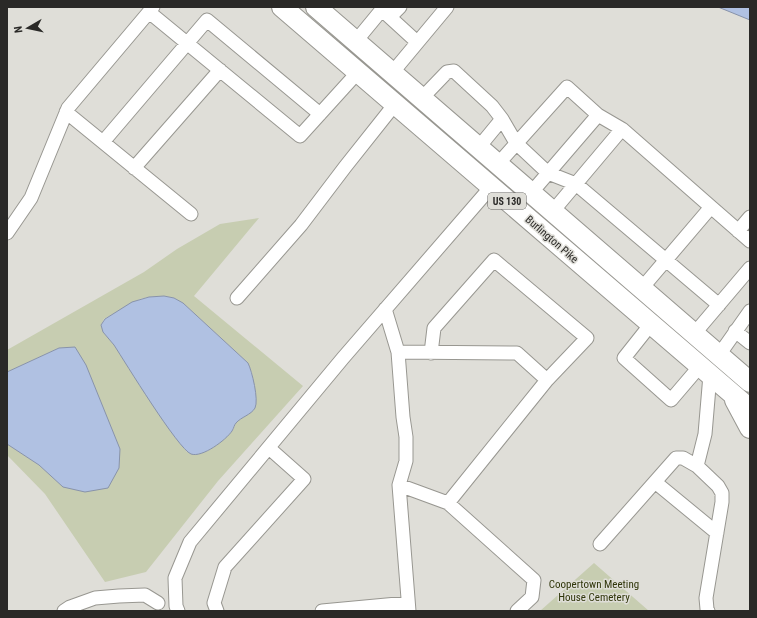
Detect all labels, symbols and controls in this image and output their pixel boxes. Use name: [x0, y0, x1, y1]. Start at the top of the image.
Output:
north arrow: [8, 8, 48, 48]
text: N: [12, 25, 26, 34]
road number: US 130: [488, 193, 526, 209]
street label: Burlington Pike: [523, 213, 581, 266]
park label: Coopertown Meeting House Cemetery: [549, 578, 639, 604]

